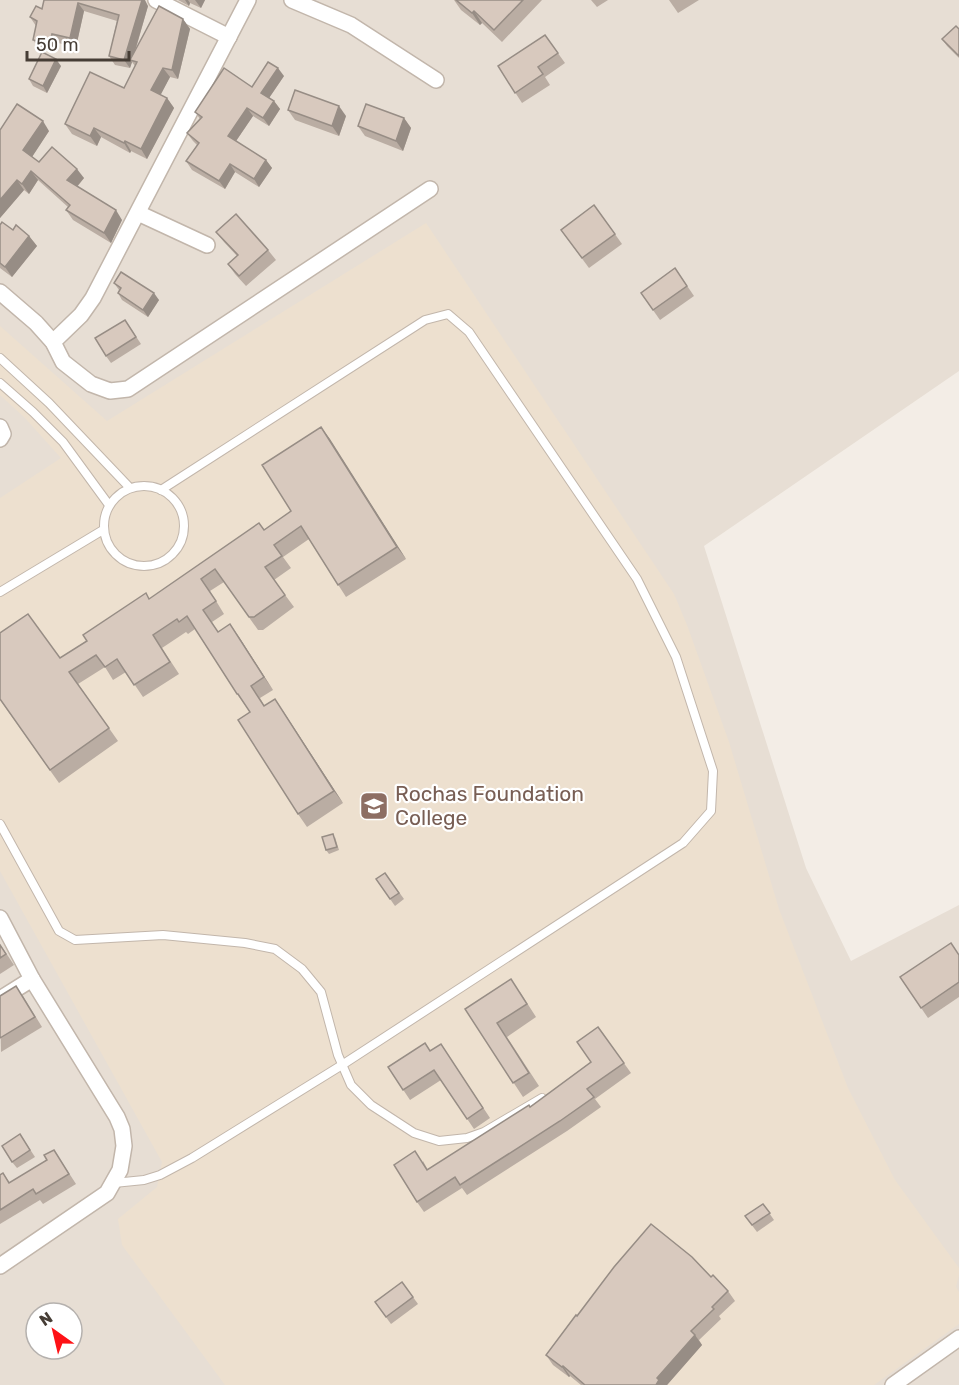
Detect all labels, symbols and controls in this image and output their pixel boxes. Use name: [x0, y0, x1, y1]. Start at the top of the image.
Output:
scale bar: [27, 24, 129, 62]
text: 50 m: [36, 34, 79, 56]
place label: Rochas Foundation College: [395, 781, 584, 830]
school or university icon: Rochas Foundation College: [358, 790, 390, 822]
north arrow: [24, 1301, 84, 1361]
text: N: [36, 1308, 56, 1330]

